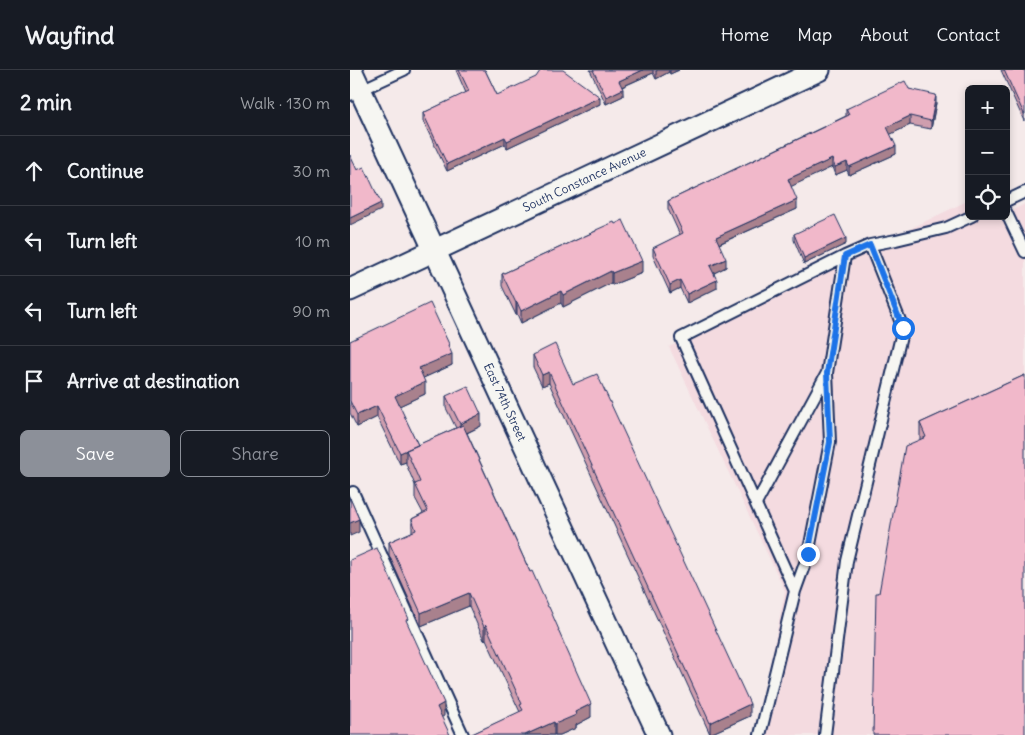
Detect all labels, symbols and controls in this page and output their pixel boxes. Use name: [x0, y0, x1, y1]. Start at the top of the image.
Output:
text: Wayfind: [25, 20, 114, 50]
text: Home: [721, 23, 769, 46]
text: Map: [797, 23, 832, 46]
text: About: [860, 23, 908, 46]
text: Contact: [936, 23, 1000, 46]
map controls: [965, 85, 1010, 220]
button: +: [965, 85, 1010, 130]
text: 2 min: [20, 89, 72, 116]
text: Walk · 130 m: [240, 93, 330, 113]
button: −: [965, 130, 1010, 175]
street label: South Constance Avenue: [520, 144, 648, 215]
icon: ahead: [20, 157, 48, 185]
text: Continue: [67, 159, 144, 183]
text: 30 m: [293, 161, 330, 181]
button: locate: [965, 175, 1010, 220]
icon: left: [20, 227, 48, 255]
text: Turn left: [67, 229, 137, 253]
text: 10 m: [295, 231, 330, 251]
icon: left: [20, 297, 48, 325]
text: Turn left: [67, 299, 137, 323]
text: 90 m: [292, 301, 330, 321]
route start: [892, 317, 915, 340]
street label: East 74th Street: [481, 360, 530, 443]
icon: arrive: [20, 367, 48, 395]
text: Arrive at destination: [67, 369, 240, 393]
button: Save: [20, 430, 170, 477]
button: Share: [180, 430, 330, 477]
route end: [797, 543, 820, 566]

